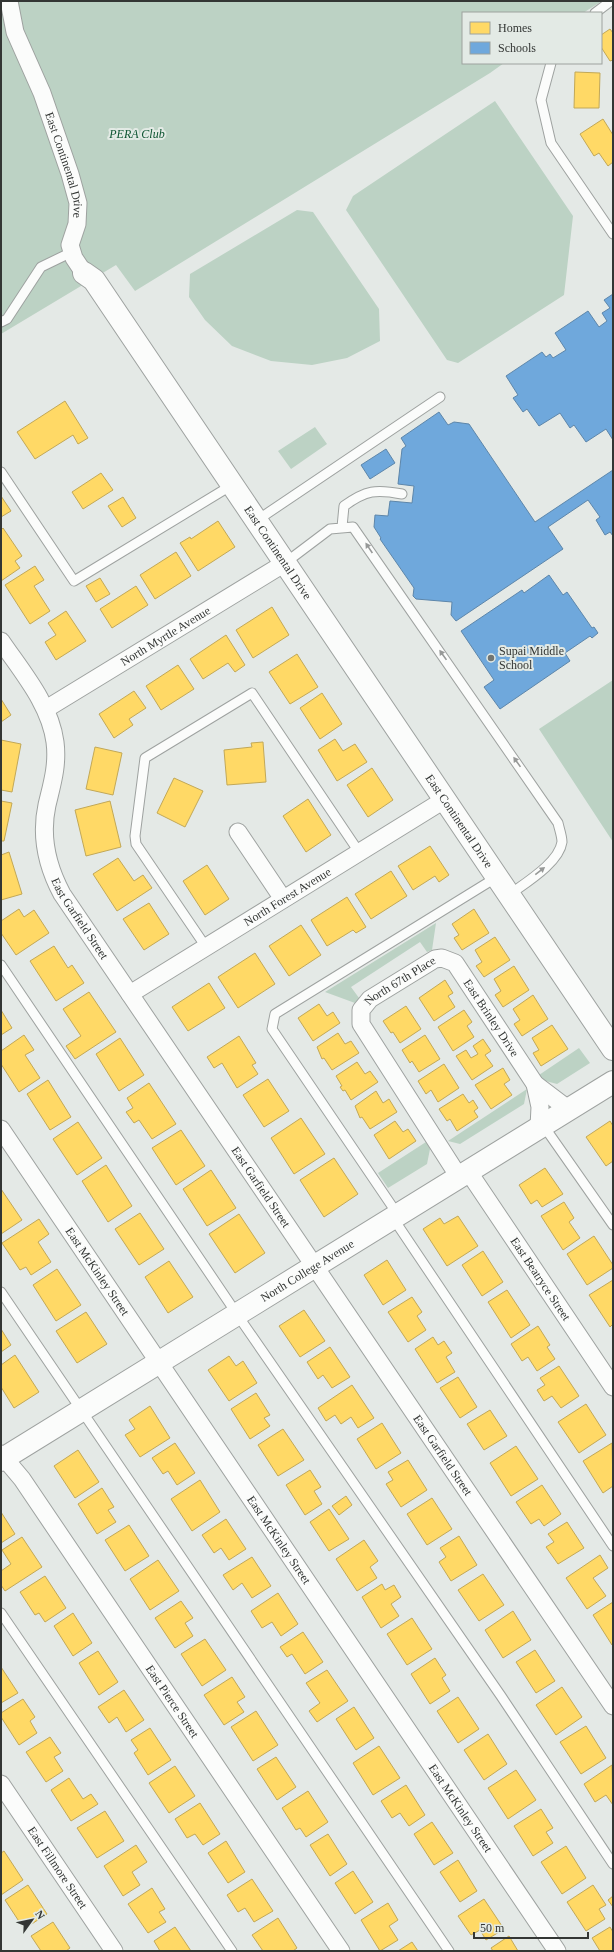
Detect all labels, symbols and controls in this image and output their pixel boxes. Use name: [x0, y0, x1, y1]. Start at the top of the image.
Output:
legend: [462, 12, 602, 64]
text: Homes: [498, 21, 532, 35]
text: Schools: [498, 41, 536, 55]
street label: East Continental Drive: [42, 110, 85, 218]
park label: PERA Club: [108, 127, 165, 141]
street label: East Continental Drive: [241, 503, 315, 602]
one-way arrow: [365, 543, 373, 553]
street label: North Myrtle Avenue: [118, 603, 213, 669]
place label: Supai Middle School: [499, 644, 564, 672]
one-way arrow: [439, 650, 447, 660]
marker: Supai Middle School: [486, 653, 496, 663]
one-way arrow: [513, 757, 521, 768]
street label: East Continental Drive: [423, 772, 496, 871]
street label: North Forest Avenue: [241, 865, 334, 929]
one-way arrow: [535, 867, 546, 876]
street label: East Garfield Street: [48, 876, 112, 963]
street label: North 67th Place: [361, 953, 438, 1008]
street label: East Brinley Drive: [461, 976, 522, 1059]
street label: East Garfield Street: [228, 1144, 294, 1231]
street label: East McKinley Street: [63, 1225, 132, 1319]
street label: East Beatryce Street: [508, 1235, 574, 1324]
street label: North College Avenue: [258, 1237, 357, 1305]
street label: East Garfield Street: [410, 1412, 476, 1499]
street label: East McKinley Street: [244, 1493, 314, 1587]
street label: East Pierce Street: [143, 1662, 202, 1741]
street label: East McKinley Street: [426, 1761, 496, 1856]
street label: East Fillmore Street: [25, 1824, 91, 1912]
north arrow: [12, 1900, 52, 1940]
text: N: [33, 1908, 48, 1921]
scale bar: [474, 1914, 588, 1940]
text: 50 m: [480, 1921, 505, 1935]

